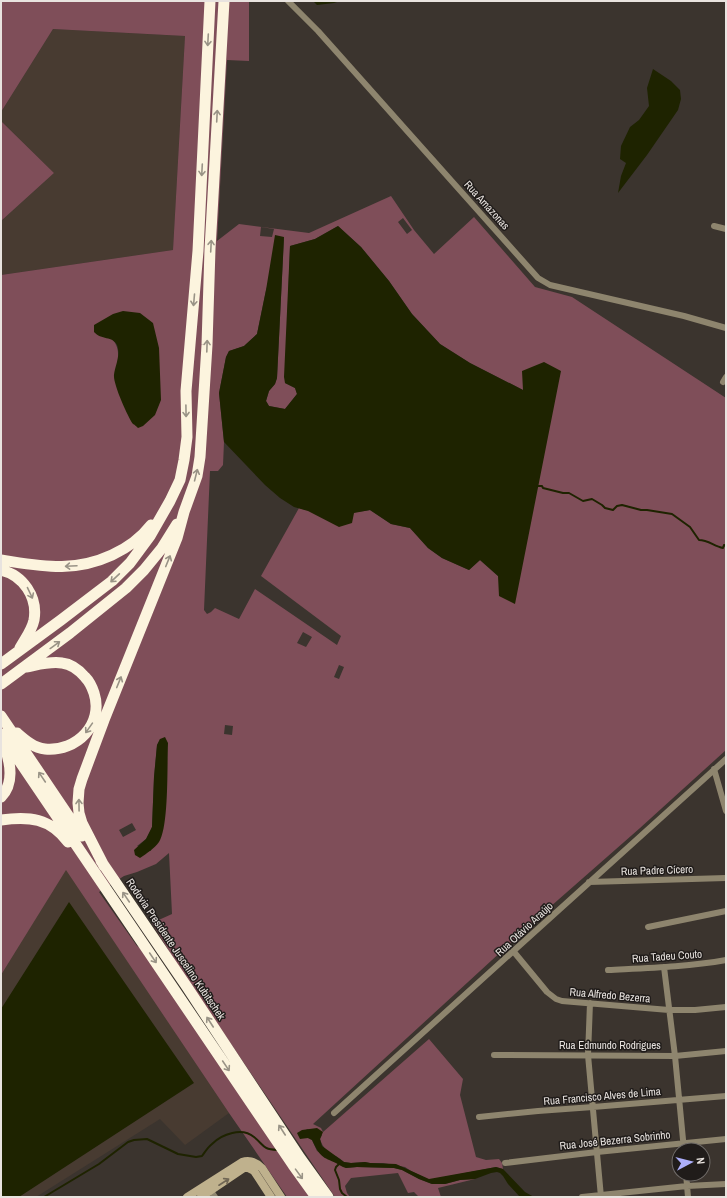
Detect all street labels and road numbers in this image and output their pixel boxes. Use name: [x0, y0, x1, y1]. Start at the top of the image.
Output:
street label: Rua Amazonas: [461, 178, 513, 233]
street label: Rua Padre Cícero: [621, 862, 693, 878]
street label: Rodovia Presidente Juscelino Kubitschek: [123, 876, 229, 1023]
street label: Rua Otávio Araújo: [492, 899, 556, 959]
street label: Rua Tadeu Couto: [631, 947, 703, 965]
street label: Rua Alfredo Bezerra: [569, 984, 651, 1006]
street label: Rua Edmundo Rodrigues: [559, 1038, 661, 1052]
street label: Rua Francisco Alves de Lima: [543, 1084, 661, 1108]
street label: Rua José Bezerra Sobrinho: [559, 1127, 671, 1153]

